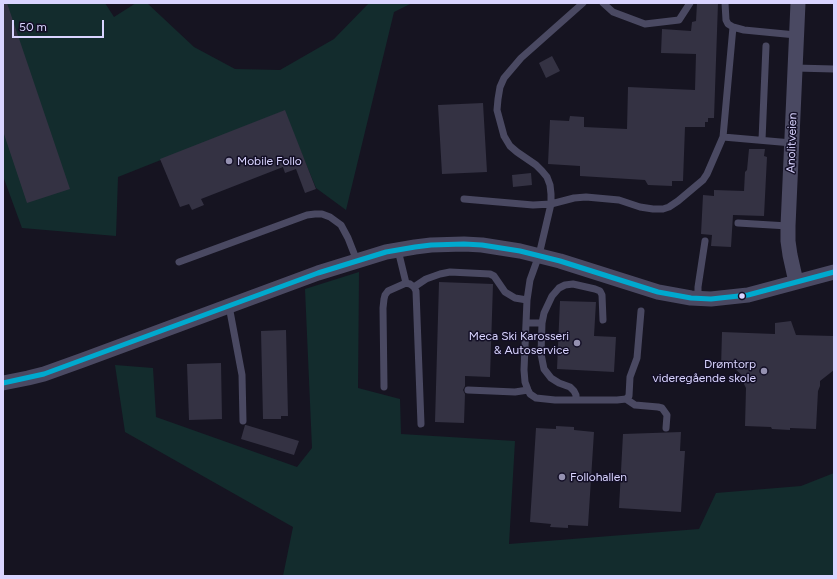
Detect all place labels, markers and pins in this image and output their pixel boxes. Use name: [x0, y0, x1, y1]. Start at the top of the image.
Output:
place label: Mobile Follo: [237, 154, 302, 168]
marker: Mobile Follo: [224, 156, 234, 166]
unlabelled marker: [737, 291, 747, 301]
place label: Meca Ski Karosseri & Autoservice: [469, 329, 569, 357]
marker: Meca Ski Karosseri & Autoservice: [572, 338, 582, 348]
place label: Drømtorp videregående skole: [652, 357, 756, 385]
marker: Drømtorp videregående skole: [759, 366, 769, 376]
place label: Follohallen: [570, 470, 627, 484]
marker: Follohallen: [557, 472, 567, 482]

